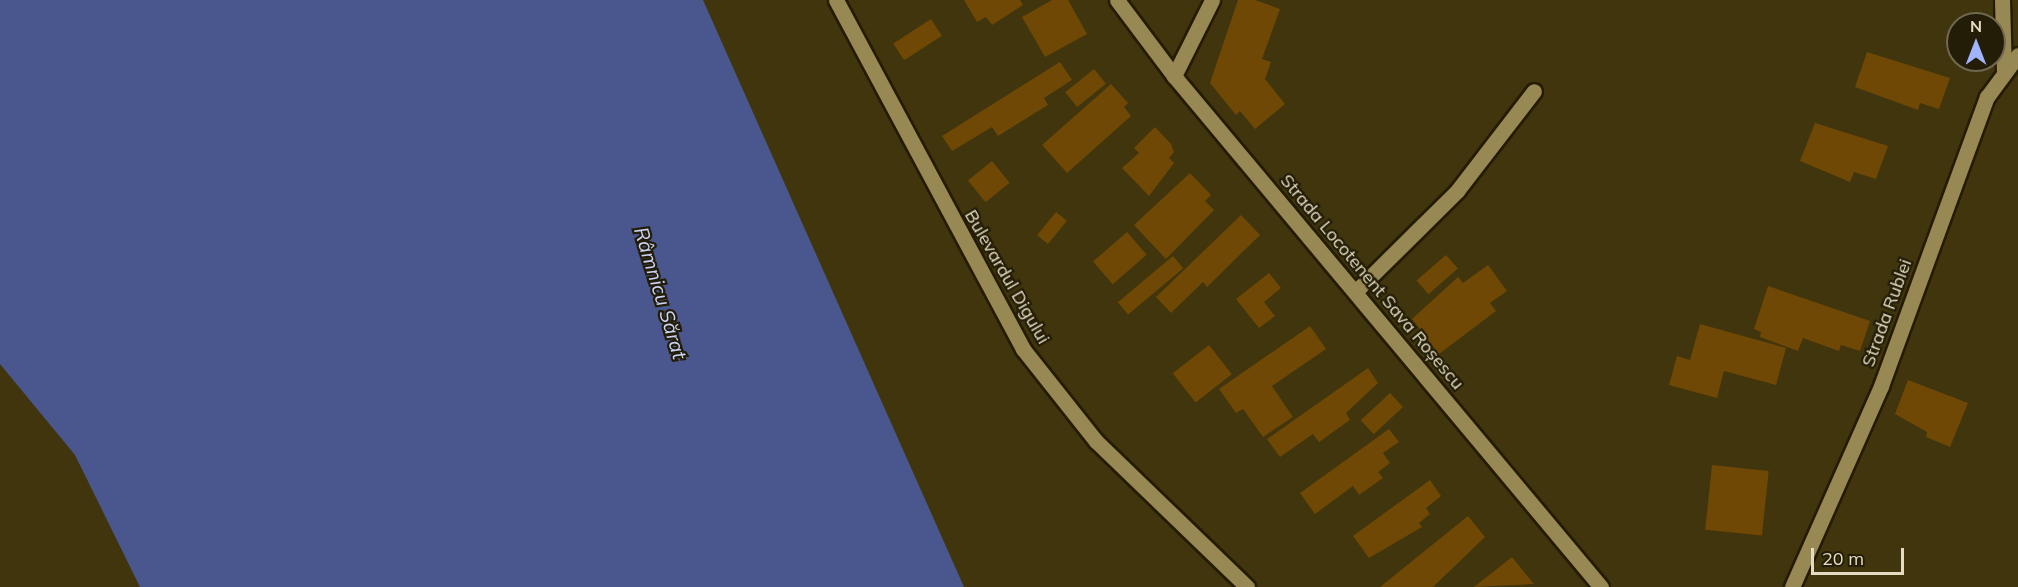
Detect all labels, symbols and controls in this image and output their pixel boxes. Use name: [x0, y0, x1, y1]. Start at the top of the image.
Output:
north arrow: [1946, 12, 2006, 72]
text: N: [1970, 16, 1982, 36]
street label: Strada Locotenent Sava Roșescu: [1276, 170, 1468, 394]
street label: Bulevardul Digului: [960, 206, 1054, 348]
water label: Râmnicu Sărat: [629, 224, 693, 362]
street label: Strada Rublei: [1858, 256, 1916, 370]
scale bar: [1814, 536, 1907, 574]
text: 20 m: [1822, 547, 1864, 570]

